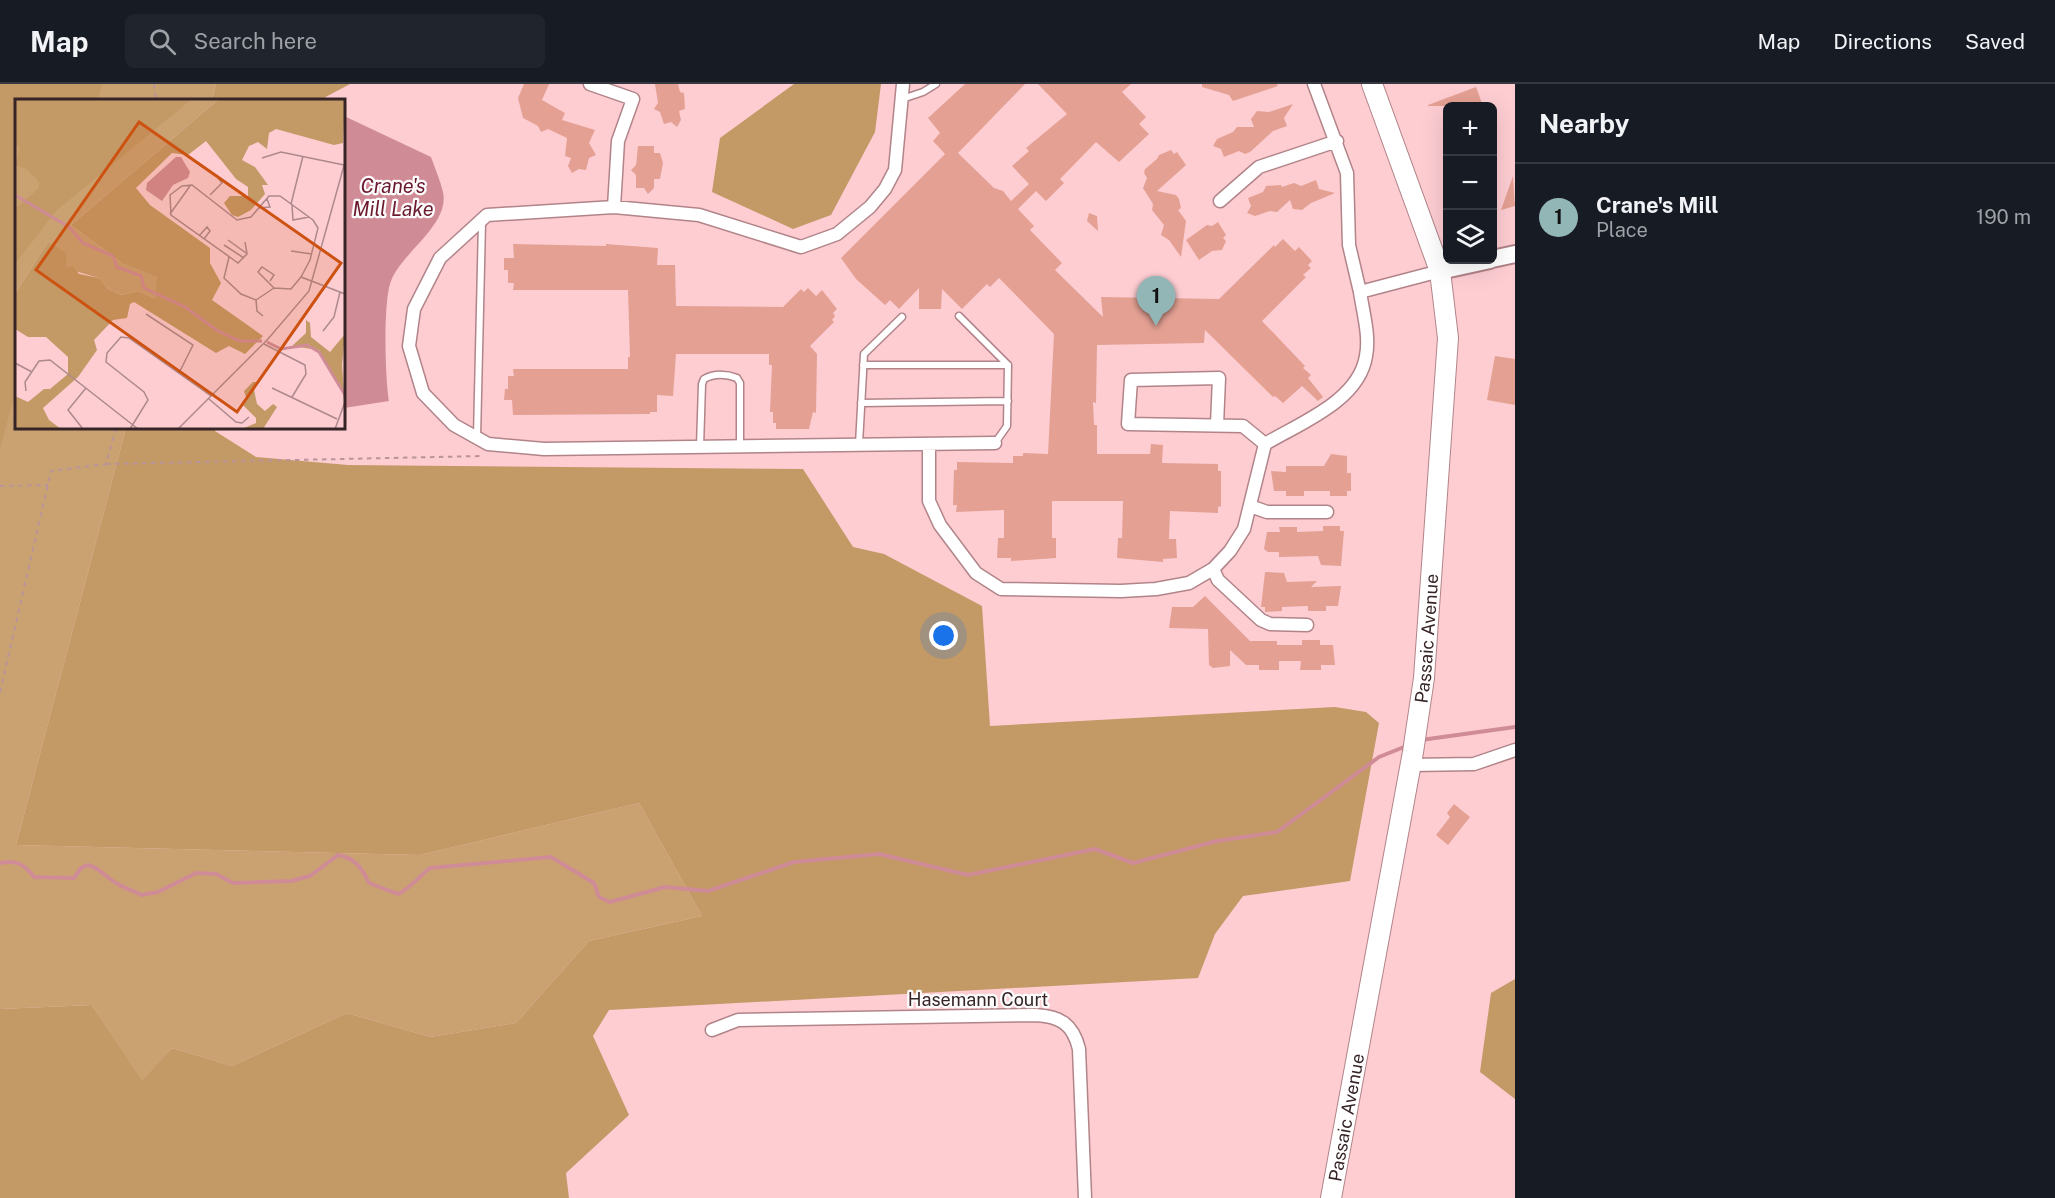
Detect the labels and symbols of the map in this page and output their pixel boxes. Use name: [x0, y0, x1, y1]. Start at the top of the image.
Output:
inset map: [15, 99, 345, 429]
water label: Crane's Mill Lake: [352, 174, 434, 221]
pin: 1: [1136, 276, 1176, 326]
street label: Passaic Avenue: [1410, 573, 1442, 704]
your location: [929, 621, 958, 650]
street label: Hasemann Court: [908, 989, 1048, 1010]
street label: Passaic Avenue: [1324, 1052, 1368, 1183]

